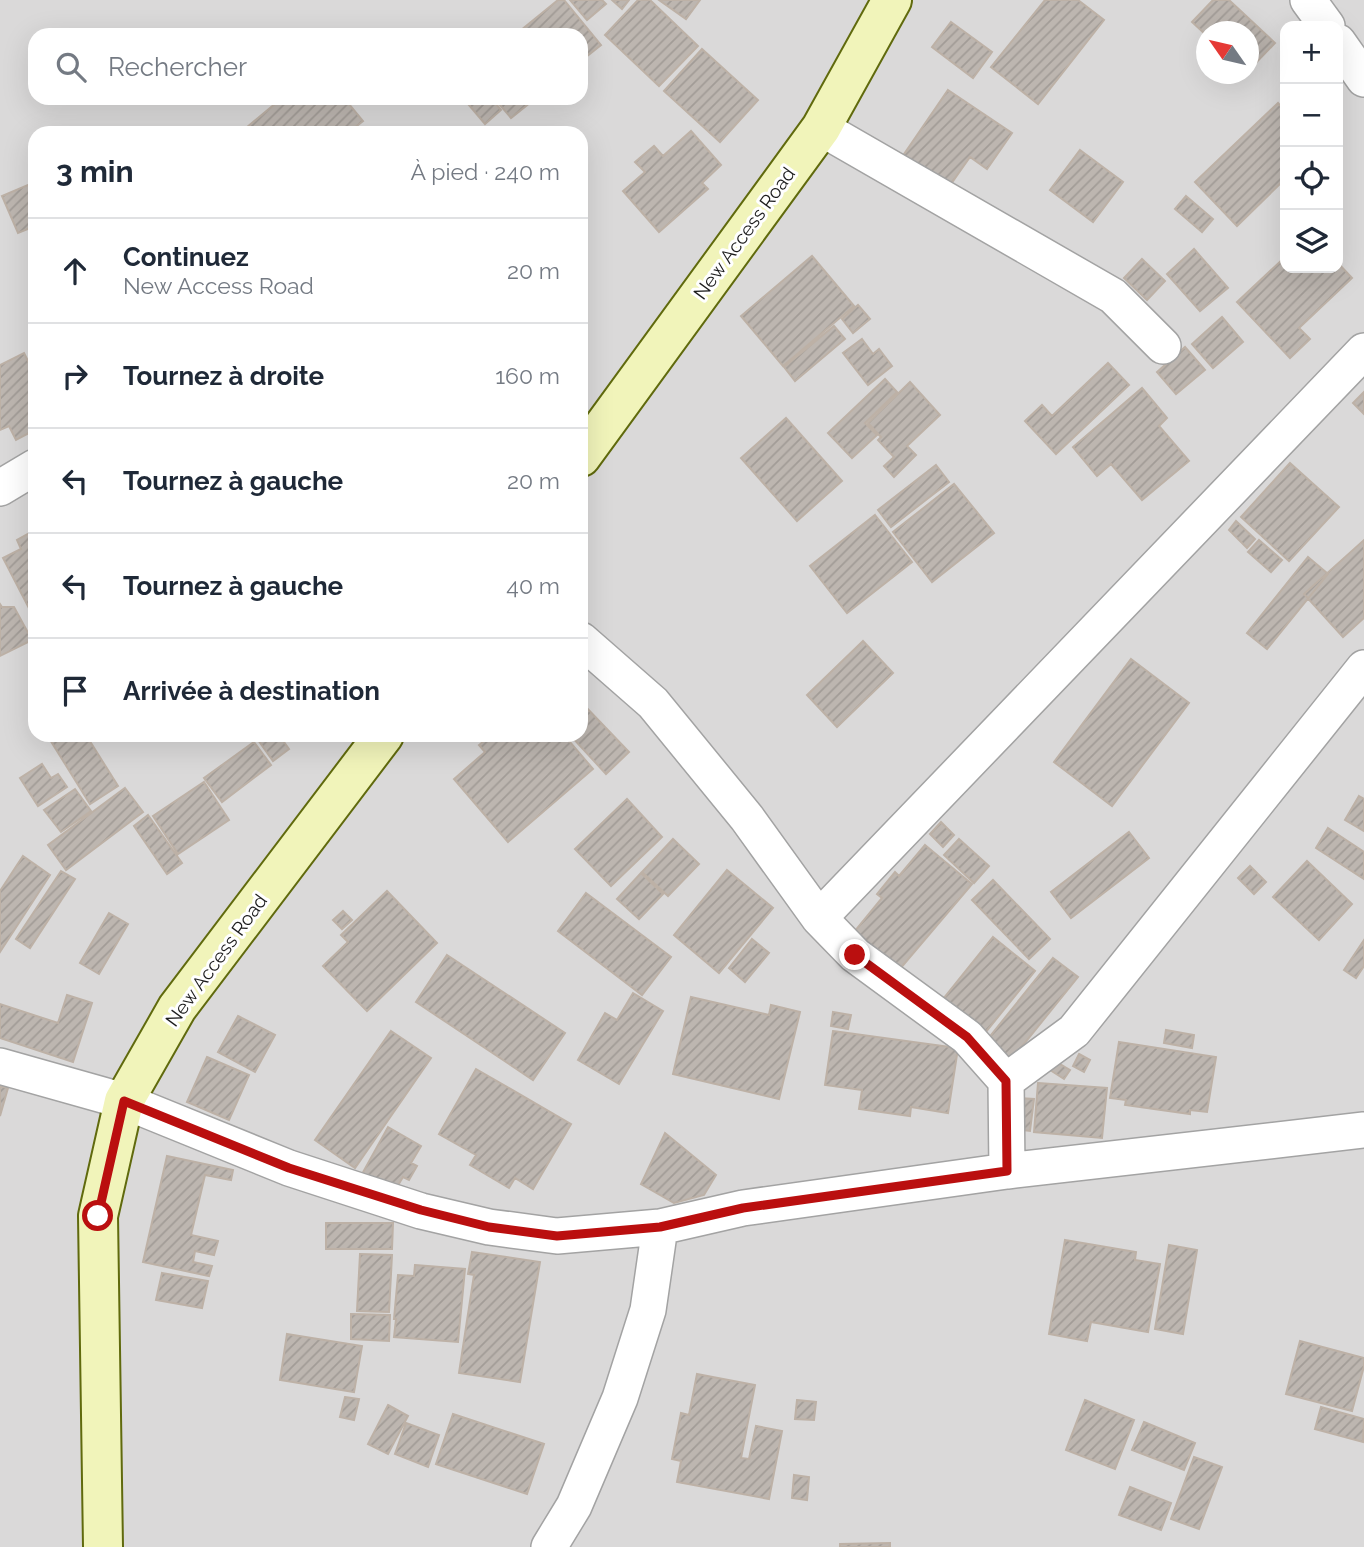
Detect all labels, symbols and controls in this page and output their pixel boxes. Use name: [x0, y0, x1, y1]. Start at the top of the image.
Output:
north arrow: [1196, 21, 1259, 84]
map controls: [1280, 21, 1343, 273]
button: +: [1280, 21, 1343, 84]
search box: [28, 28, 588, 105]
icon: search: [52, 48, 90, 86]
text: Rechercher: [108, 52, 247, 82]
button: −: [1280, 84, 1343, 147]
button: locate: [1280, 147, 1343, 210]
text: 3 min: [56, 154, 134, 189]
text: À pied · 240 m: [411, 158, 560, 185]
street label: New Access Road: [689, 163, 799, 303]
button: layers: [1280, 210, 1343, 273]
text: Continuez: [123, 242, 249, 272]
icon: ahead: [56, 252, 94, 290]
text: 20 m: [507, 257, 560, 284]
text: New Access Road: [123, 272, 314, 299]
icon: right: [56, 357, 94, 395]
text: Tournez à droite: [123, 361, 324, 391]
text: 160 m: [495, 362, 560, 389]
icon: left: [56, 462, 94, 500]
text: Tournez à gauche: [123, 466, 343, 496]
text: 20 m: [507, 467, 560, 494]
icon: left: [56, 567, 94, 605]
text: Tournez à gauche: [123, 571, 343, 601]
text: 40 m: [506, 572, 560, 599]
icon: arrive: [56, 672, 94, 710]
text: Arrivée à destination: [123, 676, 380, 706]
street label: New Access Road: [161, 890, 271, 1030]
route end: [839, 939, 870, 970]
route start: [82, 1200, 113, 1231]

